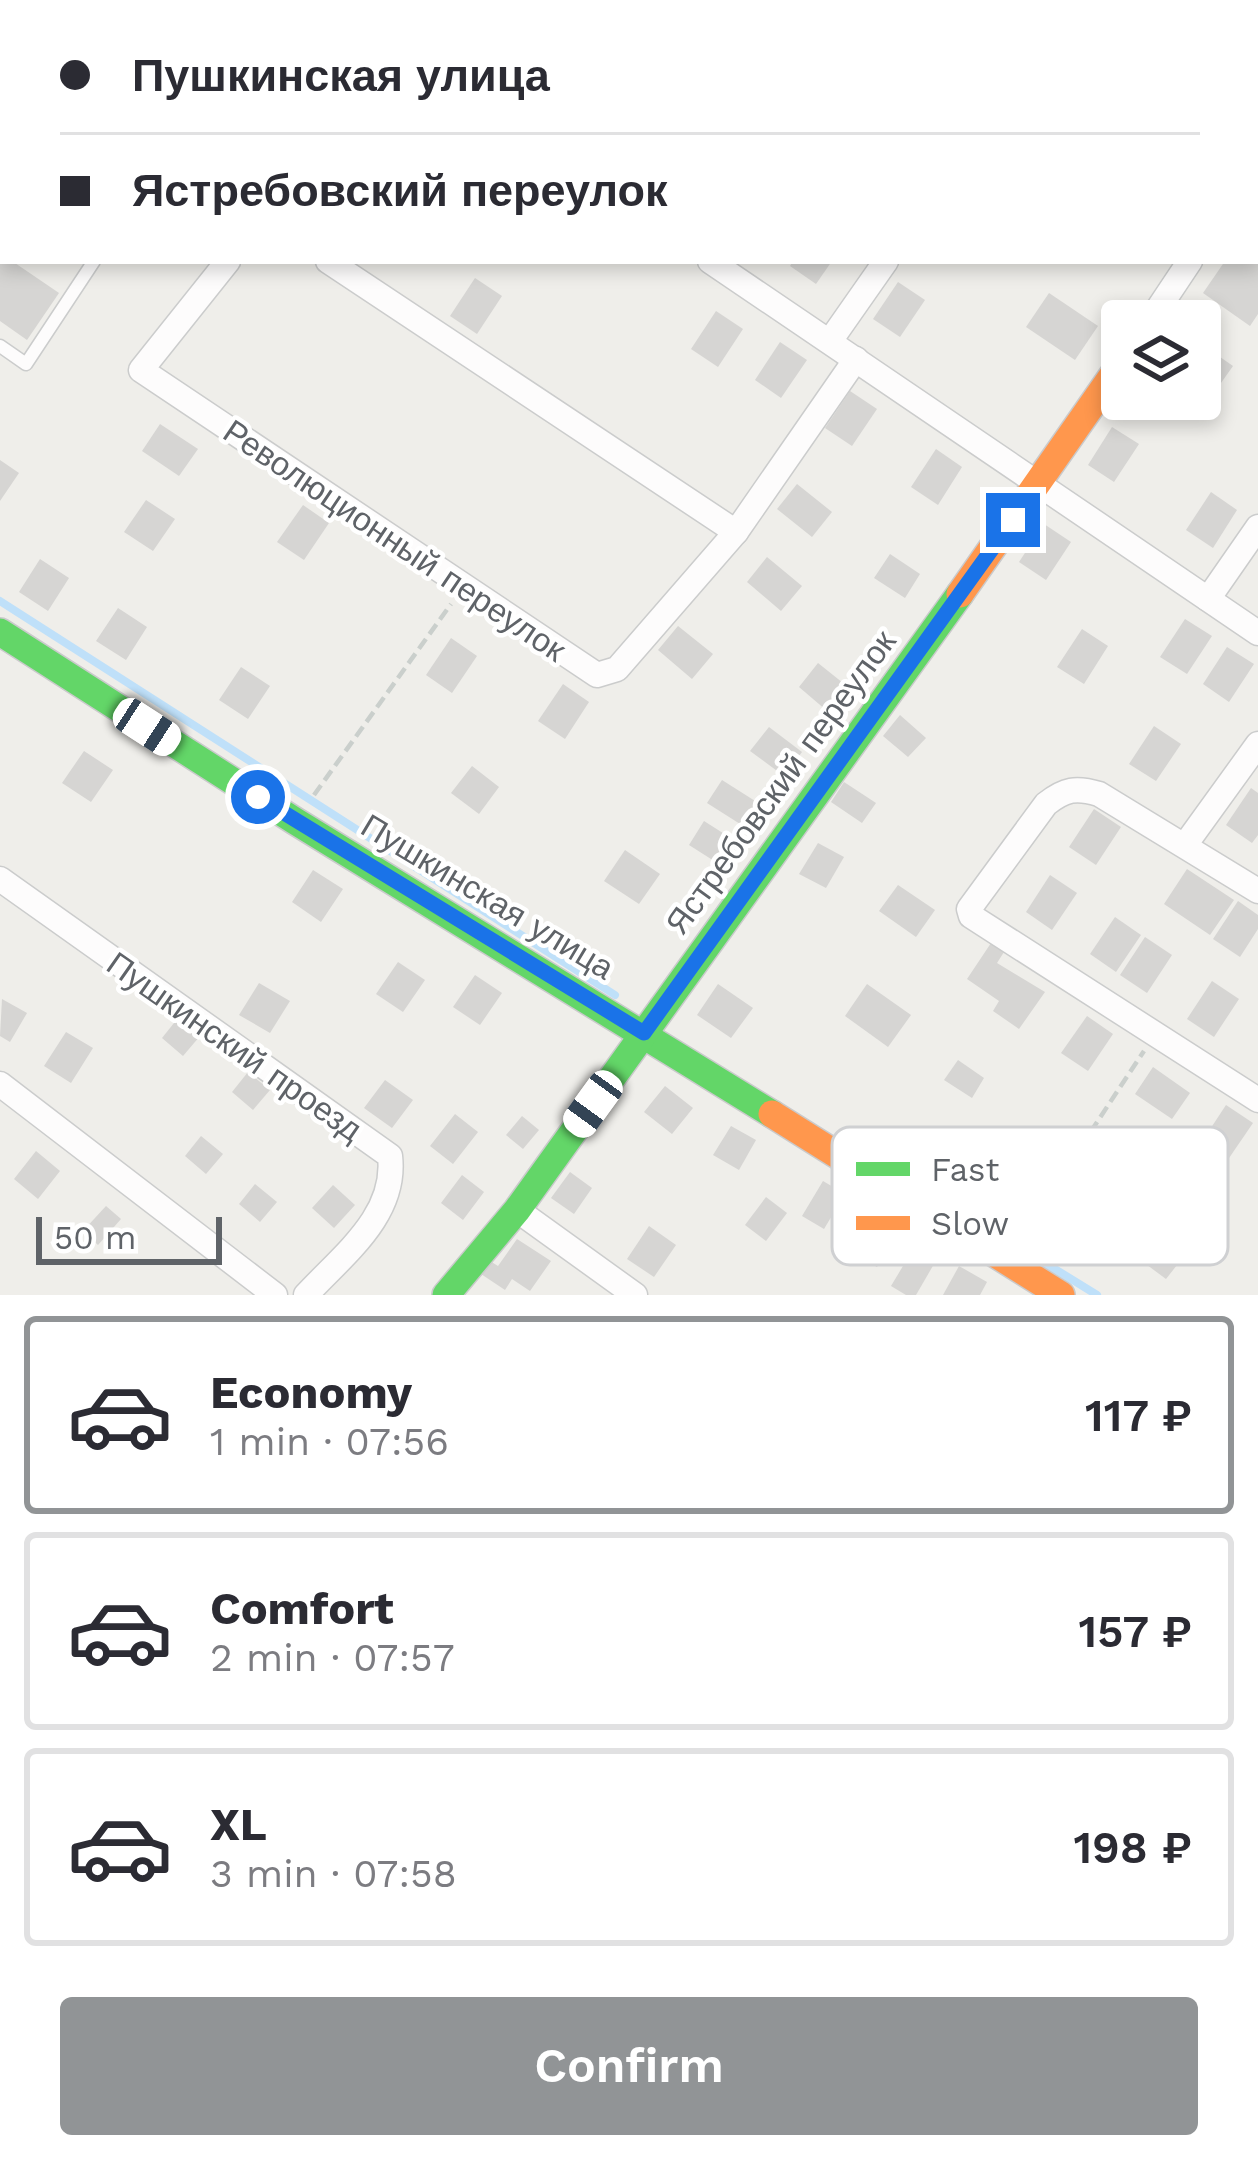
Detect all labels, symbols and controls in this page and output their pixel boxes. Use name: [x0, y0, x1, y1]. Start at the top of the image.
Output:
text: Пушкинская улица: [132, 49, 550, 102]
text: Ястребовский переулок: [132, 164, 667, 217]
map controls: [1101, 300, 1221, 420]
button: layers: [1101, 300, 1221, 420]
street label: Революционный переулок: [216, 411, 574, 670]
route end: [986, 493, 1040, 547]
street label: Ястребовский переулок: [657, 622, 904, 942]
car: [107, 692, 187, 762]
route start: [231, 770, 285, 824]
street label: Пушкинская улица: [354, 806, 622, 988]
street label: Пушкинский проезд: [100, 944, 370, 1149]
car: [557, 1064, 629, 1144]
legend: [832, 1127, 1228, 1265]
text: Fast: [931, 1150, 1000, 1189]
text: Slow: [931, 1204, 1009, 1243]
scale bar: [36, 1211, 222, 1264]
text: 50 m: [54, 1218, 136, 1257]
icon: car: [66, 1361, 174, 1469]
text: Economy: [210, 1366, 412, 1419]
text: 117 ₽: [1085, 1389, 1192, 1442]
text: 1 min · 07:56: [210, 1419, 449, 1464]
icon: car: [66, 1577, 174, 1685]
text: Comfort: [210, 1582, 394, 1635]
text: 157 ₽: [1078, 1605, 1192, 1658]
text: 2 min · 07:57: [210, 1635, 455, 1680]
icon: car: [66, 1793, 174, 1901]
text: XL: [210, 1798, 267, 1851]
text: 198 ₽: [1073, 1821, 1192, 1874]
text: 3 min · 07:58: [210, 1851, 457, 1896]
button: Confirm: [60, 1997, 1198, 2135]

